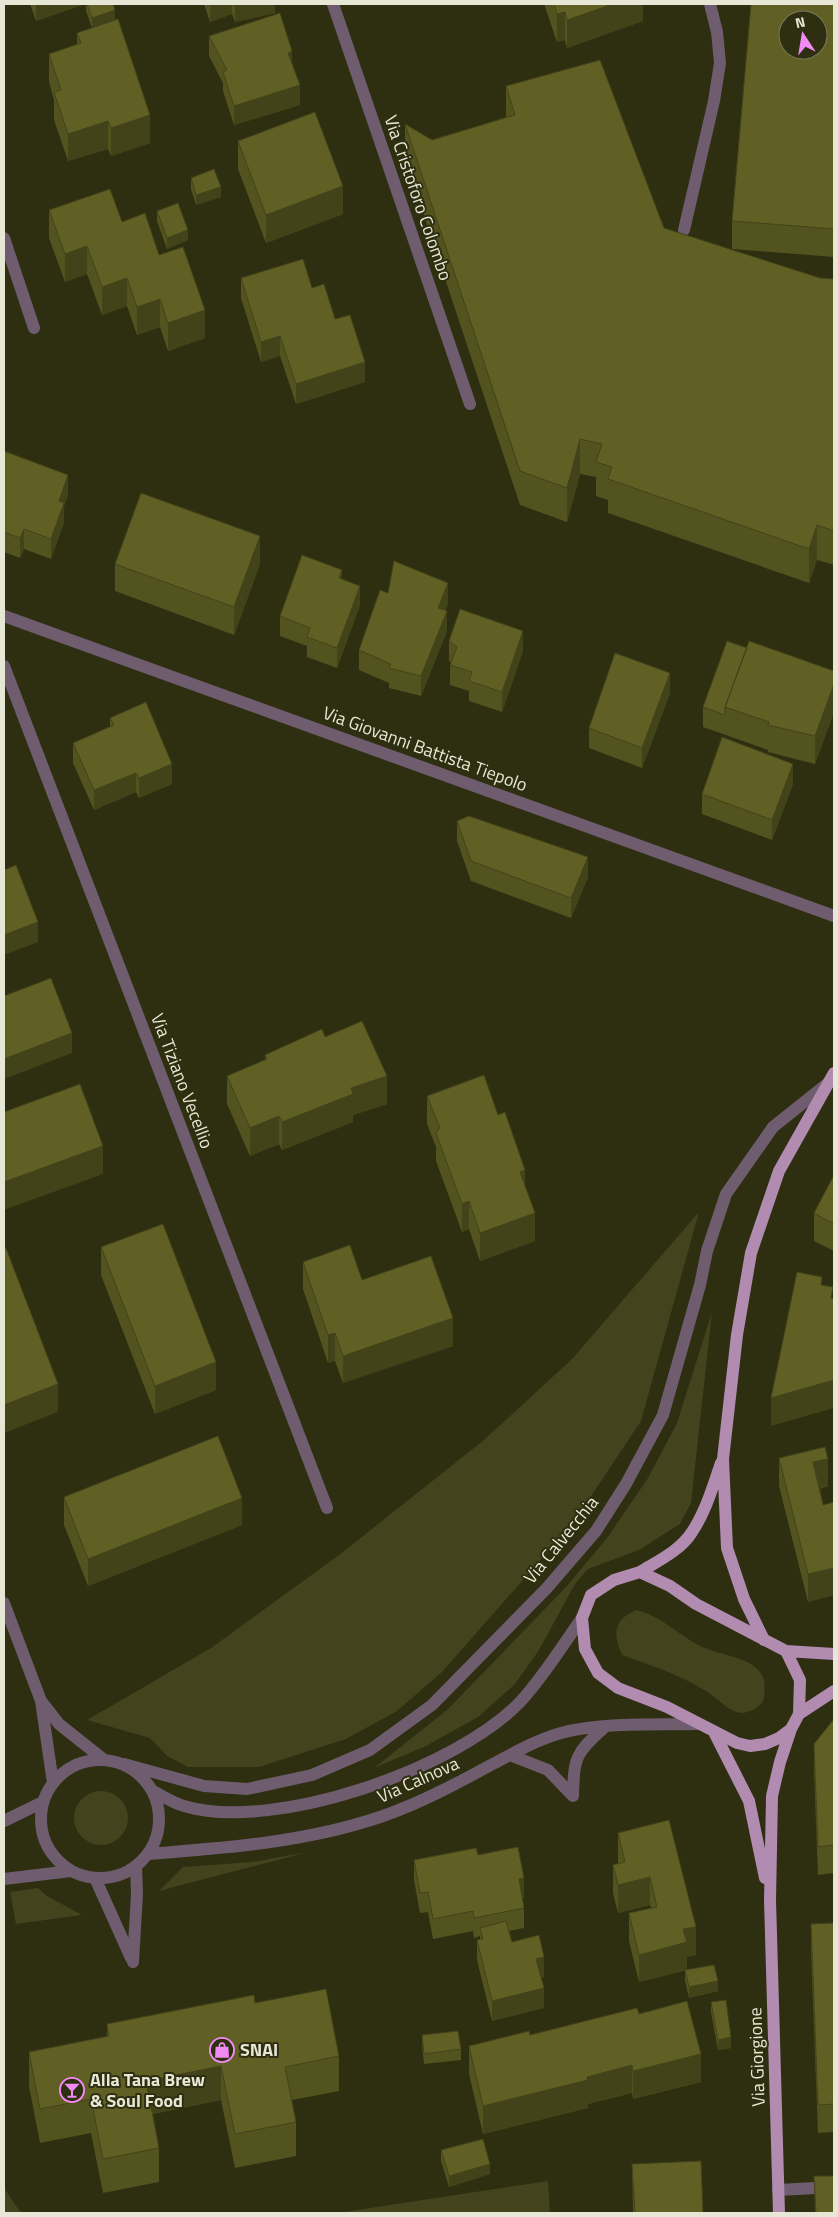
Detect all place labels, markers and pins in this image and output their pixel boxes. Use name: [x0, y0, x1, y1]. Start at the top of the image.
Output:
place label: SNAI: [240, 2036, 278, 2063]
shop icon: SNAI: [209, 2037, 235, 2063]
place label: Alla Tana Brew & Soul Food: [90, 2066, 205, 2114]
bar icon: Alla Tana Brew & Soul Food: [59, 2077, 85, 2103]

